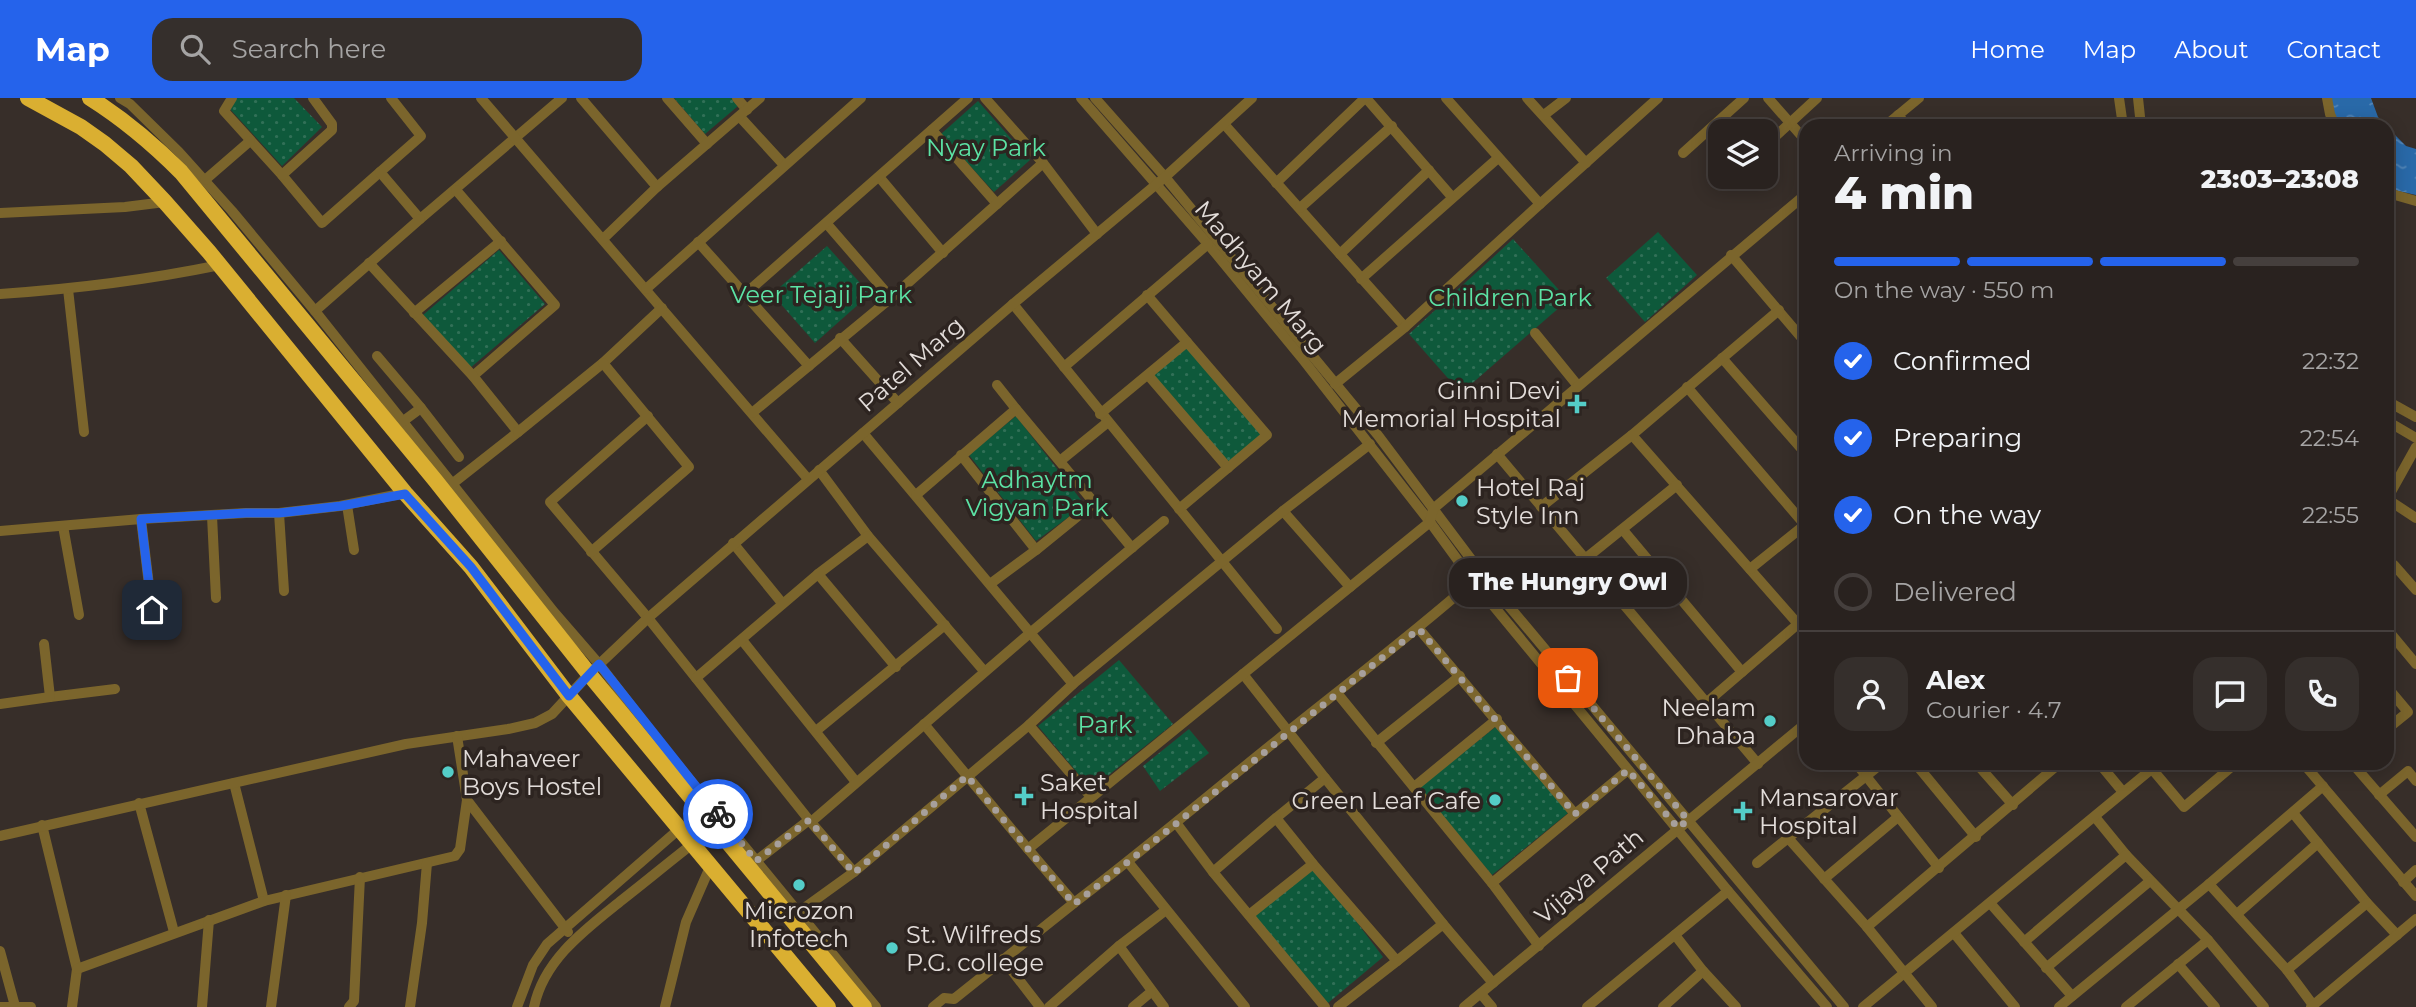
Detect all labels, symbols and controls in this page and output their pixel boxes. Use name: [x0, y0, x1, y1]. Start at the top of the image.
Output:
search box: [152, 18, 642, 81]
text: Map: [35, 29, 110, 69]
icon: search: [176, 30, 214, 68]
text: Search here: [232, 33, 386, 65]
text: Home: [1970, 35, 2045, 64]
text: Map: [2083, 35, 2136, 64]
text: About: [2174, 35, 2248, 64]
text: Contact: [2286, 35, 2381, 64]
map controls: [1708, 119, 1778, 189]
button: layers: [1708, 119, 1778, 189]
park label: Nyay Park: [926, 133, 1047, 162]
text: Arriving in: [1834, 139, 1953, 167]
text: 23:03–23:08: [2201, 163, 2359, 195]
text: 4 min: [1834, 164, 1974, 221]
street label: Madhyam Marg: [1189, 195, 1333, 359]
text: On the way · 550 m: [1834, 276, 2054, 304]
park label: Veer Tejaji Park: [730, 280, 913, 309]
park label: Children Park: [1428, 283, 1592, 312]
street label: Patel Marg: [852, 310, 970, 418]
icon: check: [1834, 342, 1872, 380]
text: Confirmed: [1893, 345, 2032, 377]
text: 22:32: [2302, 347, 2359, 375]
place label: Ginni Devi Memorial Hospital: [1342, 376, 1561, 433]
marker: Ginni Devi Memorial Hospital: [1567, 394, 1587, 414]
icon: check: [1834, 419, 1872, 457]
text: Preparing: [1893, 422, 2022, 454]
text: 22:54: [2300, 424, 2359, 452]
park label: Adhaytm Vigyan Park: [965, 465, 1109, 522]
place label: Hotel Raj Style Inn: [1476, 473, 1585, 530]
marker: Hotel Raj Style Inn: [1454, 493, 1470, 509]
icon: check: [1834, 496, 1872, 534]
text: On the way: [1893, 499, 2041, 531]
text: 22:55: [2302, 501, 2359, 529]
callout: The Hungry Owl: [1449, 559, 1687, 608]
text: The Hungry Owl: [1469, 568, 1667, 596]
text: Delivered: [1893, 576, 2017, 608]
pin: [122, 580, 182, 640]
icon: home: [133, 591, 171, 629]
pin: [1538, 648, 1598, 708]
button: person: [1834, 657, 1908, 731]
button: chat: [2193, 657, 2267, 731]
button: phone: [2285, 657, 2359, 731]
icon: bag: [1549, 659, 1587, 697]
text: Alex: [1926, 664, 1985, 696]
place label: Neelam Dhaba: [1661, 693, 1756, 750]
text: Courier · 4.7: [1926, 696, 2062, 724]
park label: Park: [1078, 710, 1133, 739]
marker: Neelam Dhaba: [1762, 713, 1778, 729]
place label: Mahaveer Boys Hostel: [462, 744, 602, 801]
marker: Mahaveer Boys Hostel: [440, 764, 456, 780]
place label: Saket Hospital: [1040, 768, 1139, 825]
courier: [683, 779, 753, 849]
place label: Mansarovar Hospital: [1759, 783, 1899, 840]
marker: Saket Hospital: [1014, 786, 1034, 806]
place label: Green Leaf Cafe: [1292, 786, 1481, 815]
marker: Green Leaf Cafe: [1487, 792, 1503, 808]
icon: bike: [699, 795, 737, 833]
marker: Mansarovar Hospital: [1733, 801, 1753, 821]
street label: Vijaya Path: [1529, 822, 1649, 930]
marker: Microzon Infotech: [791, 877, 807, 893]
place label: Microzon Infotech: [744, 896, 854, 953]
place label: St. Wilfreds P.G. college: [906, 920, 1044, 977]
marker: St. Wilfreds P.G. college: [884, 940, 900, 956]

